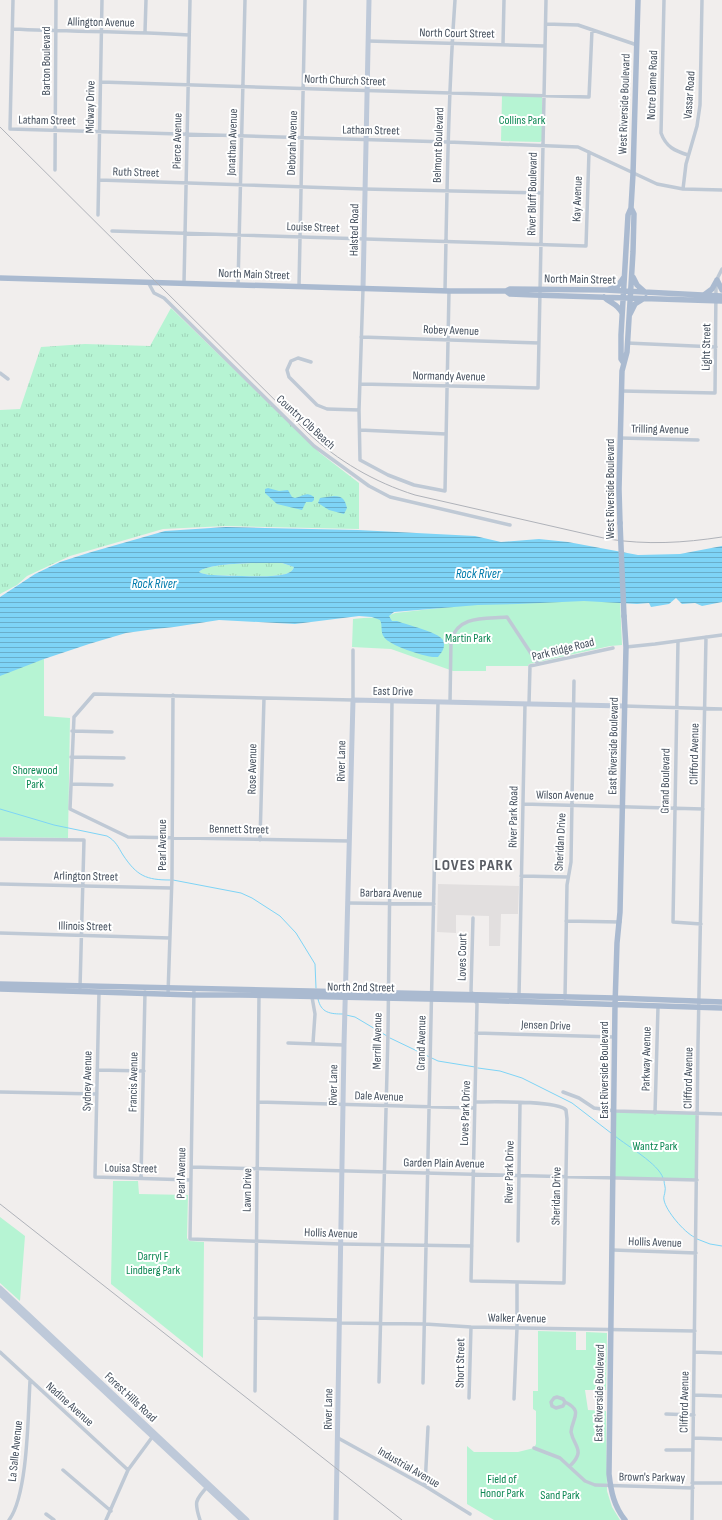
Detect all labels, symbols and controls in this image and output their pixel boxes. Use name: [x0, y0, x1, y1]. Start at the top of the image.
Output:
street label: Allington Avenue: [66, 14, 135, 31]
street label: North Court Street: [419, 25, 495, 42]
street label: Barton Boulevard: [39, 27, 54, 95]
street label: Notre Dame Road: [644, 50, 661, 120]
street label: West Riverside Boulevard: [615, 53, 634, 155]
street label: Vassar Road: [680, 71, 699, 120]
street label: North Church Street: [304, 72, 386, 89]
street label: Midway Drive: [83, 80, 98, 134]
street label: Belmont Boulevard: [430, 107, 447, 183]
street label: Jonathan Avenue: [224, 108, 241, 177]
street label: Deborah Avenue: [284, 110, 301, 176]
street label: Latham Street: [18, 112, 76, 129]
street label: Pierce Avenue: [170, 113, 185, 169]
park label: Collins Park: [499, 113, 546, 128]
street label: Latham Street: [342, 122, 400, 139]
street label: River Bluff Boulevard: [524, 152, 541, 236]
street label: Ruth Street: [112, 164, 160, 181]
street label: Kay Avenue: [569, 176, 586, 222]
street label: Halsted Road: [347, 204, 362, 256]
street label: Louise Street: [286, 219, 340, 236]
street label: North Main Street: [218, 266, 290, 283]
street label: North Main Street: [544, 271, 616, 288]
street label: Robey Avenue: [423, 322, 479, 339]
street label: Light Street: [699, 323, 714, 371]
street label: Normandy Avenue: [412, 368, 486, 385]
street label: Country Clb Beach: [273, 392, 338, 453]
street label: Trilling Avenue: [631, 421, 689, 438]
street label: West Riverside Boulevard: [603, 439, 618, 539]
water label: Rock River: [456, 566, 502, 582]
water label: Rock River: [132, 576, 178, 592]
park label: Martin Park: [445, 631, 491, 646]
street label: Park Ridge Road: [530, 635, 596, 664]
street label: East Drive: [373, 684, 413, 699]
street label: East Riverside Boulevard: [605, 697, 622, 795]
street label: Clifford Avenue: [686, 723, 703, 785]
street label: River Lane: [334, 740, 349, 782]
street label: Rose Avenue: [245, 743, 260, 795]
street label: Grand Boulevard: [657, 748, 674, 814]
park label: Shorewood Park: [13, 763, 57, 792]
street label: River Park Road: [505, 786, 522, 848]
street label: Wilson Avenue: [536, 787, 594, 804]
street label: Sheridan Drive: [551, 812, 570, 872]
street label: Pearl Avenue: [155, 819, 170, 871]
street label: Bennett Street: [209, 821, 269, 838]
district label: LOVES PARK: [435, 856, 513, 875]
street label: Arlington Street: [53, 868, 119, 885]
street label: Barbara Avenue: [360, 885, 422, 902]
street label: Illinois Street: [58, 919, 112, 934]
street label: Loves Court: [455, 933, 470, 981]
street label: North 2nd Street: [327, 979, 395, 996]
street label: Merrill Avenue: [370, 1012, 385, 1070]
street label: Grand Avenue: [414, 1015, 429, 1071]
street label: Jensen Drive: [520, 1017, 571, 1034]
street label: East Riverside Boulevard: [597, 1021, 612, 1119]
street label: Parkway Avenue: [638, 1026, 655, 1091]
street label: Clifford Avenue: [680, 1047, 697, 1109]
street label: Sydney Avenue: [79, 1051, 96, 1111]
street label: Francis Avenue: [125, 1052, 142, 1112]
street label: River Lane: [326, 1064, 341, 1106]
street label: Loves Park Drive: [457, 1080, 474, 1146]
street label: Dale Avenue: [354, 1088, 404, 1105]
park label: Wantz Park: [633, 1139, 678, 1154]
street label: River Park Drive: [501, 1140, 518, 1204]
street label: Pearl Avenue: [174, 1147, 189, 1199]
street label: Garden Plain Avenue: [403, 1155, 485, 1172]
street label: Louisa Street: [105, 1161, 158, 1176]
street label: Sheridan Drive: [548, 1167, 565, 1225]
street label: Lawn Drive: [240, 1168, 255, 1212]
street label: Hollis Avenue: [304, 1225, 358, 1242]
street label: Hollis Avenue: [628, 1234, 682, 1251]
park label: Darryl F Lindberg Park: [126, 1249, 180, 1278]
street label: Walker Avenue: [488, 1310, 546, 1327]
street label: Short Street: [453, 1338, 468, 1388]
street label: East Riverside Boulevard: [591, 1344, 608, 1442]
street label: Forest Hills Road: [101, 1369, 160, 1425]
street label: Clifford Avenue: [676, 1371, 693, 1433]
street label: Nadine Avenue: [43, 1379, 97, 1430]
street label: River Lane: [321, 1388, 336, 1430]
street label: La Salle Avenue: [5, 1420, 26, 1482]
street label: Industrial Avenue: [375, 1444, 443, 1491]
street label: Brown's Parkway: [619, 1469, 686, 1486]
park label: Field of Honor Park: [480, 1472, 524, 1501]
park label: Sand Park: [540, 1488, 580, 1503]

